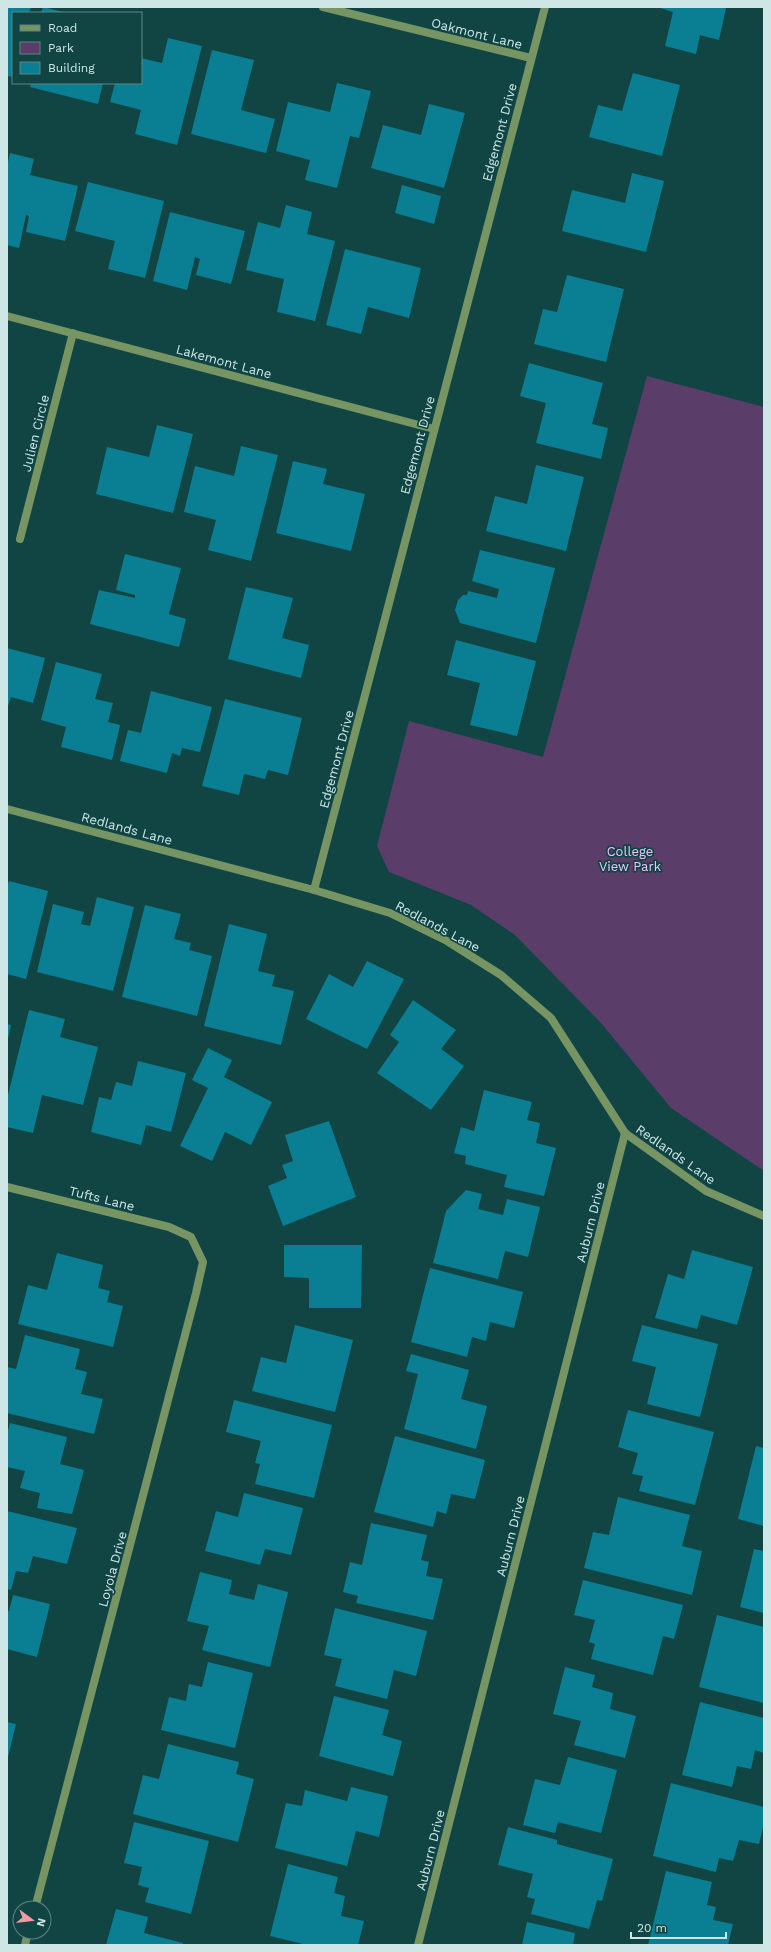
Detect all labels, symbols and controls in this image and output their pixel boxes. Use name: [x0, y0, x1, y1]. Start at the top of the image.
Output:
legend: [12, 12, 142, 84]
street label: Oakmont Lane: [430, 15, 524, 52]
text: Road: [48, 21, 77, 35]
text: Park: [48, 41, 74, 55]
text: Building: [48, 61, 95, 75]
street label: Edgemont Drive: [479, 81, 520, 183]
street label: Lakemont Lane: [174, 341, 273, 381]
street label: Julien Circle: [19, 393, 52, 473]
street label: Edgemont Drive: [397, 394, 438, 496]
street label: Edgemont Drive: [316, 708, 357, 810]
street label: Redlands Lane: [80, 809, 174, 848]
park label: College View Park: [599, 844, 662, 874]
street label: Redlands Lane: [393, 898, 483, 955]
street label: Redlands Lane: [633, 1121, 718, 1187]
street label: Auburn Drive: [573, 1180, 608, 1264]
street label: Tufts Lane: [68, 1183, 136, 1214]
street label: Auburn Drive: [493, 1494, 528, 1578]
street label: Loyola Drive: [95, 1530, 130, 1609]
street label: Auburn Drive: [413, 1808, 448, 1892]
north arrow: [12, 1900, 52, 1940]
scale bar: [631, 1914, 726, 1940]
text: N: [34, 1917, 49, 1928]
text: 20 m: [637, 1921, 667, 1935]

